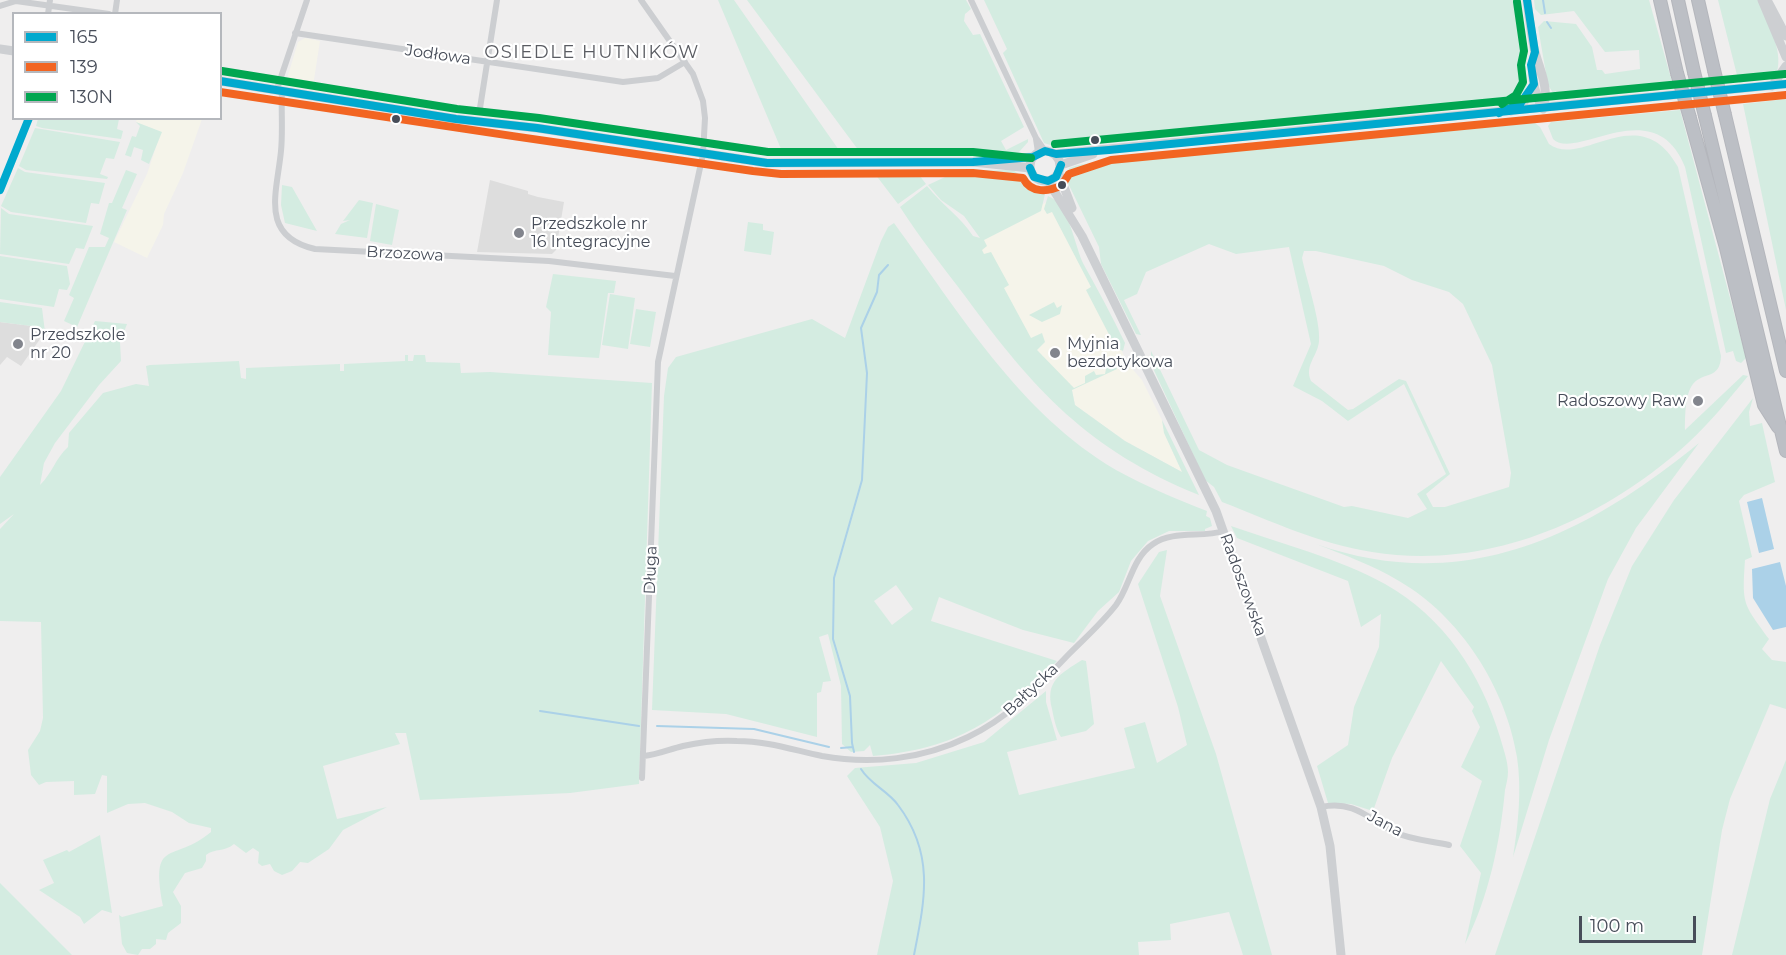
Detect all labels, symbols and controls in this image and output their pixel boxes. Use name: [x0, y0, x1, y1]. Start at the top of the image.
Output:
legend: [12, 12, 222, 120]
text: 165: [70, 26, 98, 48]
street label: Jodłowa: [404, 41, 472, 69]
district label: OSIEDLE HUTNIKÓW: [484, 42, 700, 64]
text: 139: [70, 56, 98, 78]
text: 130N: [70, 86, 113, 108]
unlabelled marker: [390, 113, 402, 125]
unlabelled marker: [1089, 134, 1101, 146]
unlabelled marker: [1056, 179, 1068, 191]
place label: Przedszkole nr 16 Integracyjne: [531, 214, 651, 252]
marker: Przedszkole nr 16 Integracyjne: [512, 226, 526, 240]
street label: Brzozowa: [366, 242, 444, 266]
place label: Przedszkole nr 20: [30, 325, 125, 363]
place label: Myjnia bezdotykowa: [1067, 334, 1173, 372]
marker: Przedszkole nr 20: [11, 337, 25, 351]
marker: Myjnia bezdotykowa: [1048, 346, 1062, 360]
place label: Radoszowy Raw: [1557, 391, 1686, 411]
marker: Radoszowy Raw: [1691, 394, 1705, 408]
street label: Radoszowska: [1215, 531, 1271, 639]
street label: Długa: [641, 545, 661, 595]
street label: Bałtycka: [1000, 660, 1062, 720]
street label: Jana: [1364, 807, 1406, 841]
scale bar: [1582, 904, 1699, 942]
text: 100 m: [1590, 915, 1644, 937]

